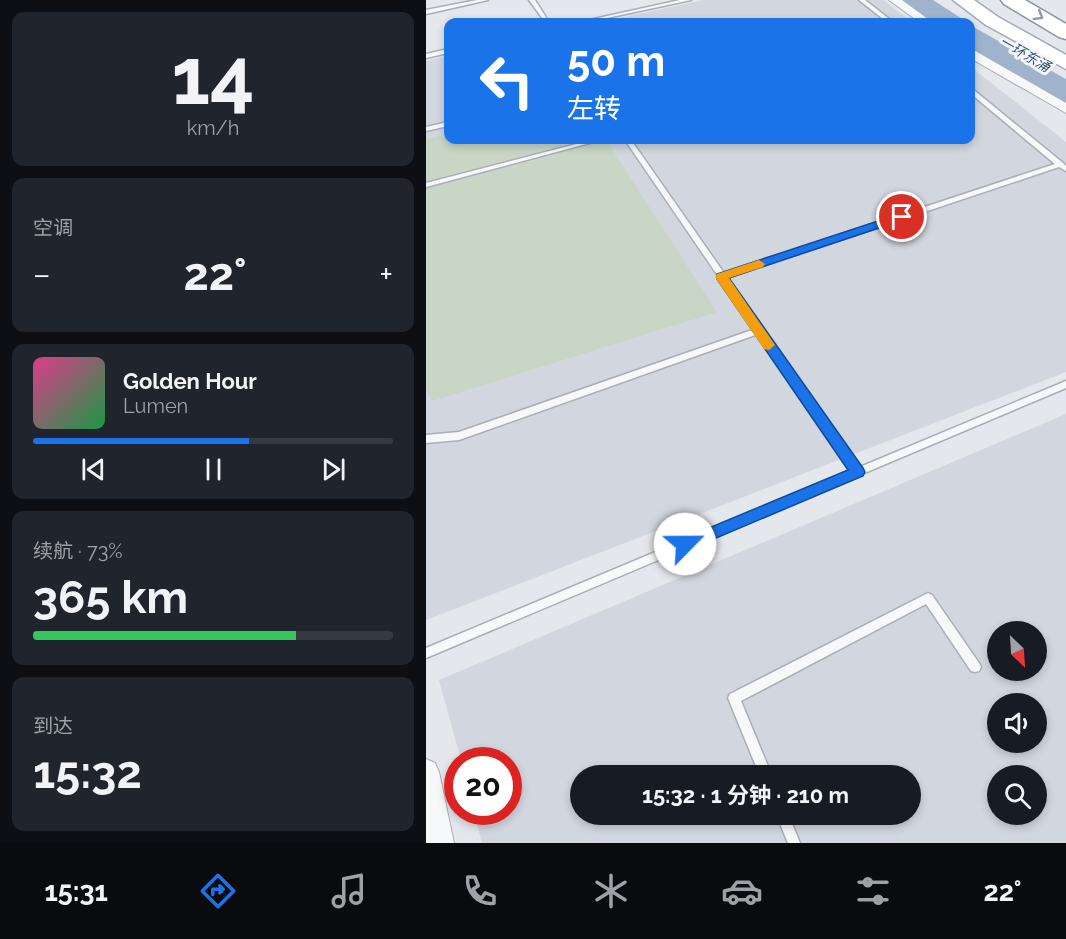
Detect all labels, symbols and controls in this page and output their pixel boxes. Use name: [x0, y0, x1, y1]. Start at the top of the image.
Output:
one-way arrow: [1033, 9, 1043, 21]
text: 14: [171, 31, 255, 122]
water label: 一环东涌: [997, 33, 1055, 76]
text: 50 m: [567, 37, 665, 86]
icon: left: [468, 42, 546, 120]
text: 左转: [567, 93, 621, 124]
text: km/h: [187, 116, 239, 140]
pin: [876, 191, 927, 242]
icon: arrive: [885, 200, 918, 233]
text: 空调: [33, 216, 73, 240]
text: 22°: [183, 248, 247, 301]
text: −: [33, 255, 51, 294]
text: +: [379, 255, 393, 294]
text: Golden Hour: [123, 368, 257, 394]
text: Lumen: [123, 394, 188, 418]
icon: previous: [77, 453, 110, 486]
icon: pause: [197, 453, 230, 486]
icon: next: [317, 453, 350, 486]
position arrow: [653, 512, 717, 576]
text: 续航 · 73%: [33, 539, 123, 563]
text: 365 km: [33, 571, 188, 624]
north arrow: [987, 621, 1047, 681]
map controls: [987, 621, 1047, 825]
button: sound: [987, 693, 1047, 753]
text: 到达: [33, 714, 73, 738]
text: 15:32: [33, 746, 142, 799]
speed limit sign: 20: [444, 747, 522, 825]
button: search: [987, 765, 1047, 825]
text: 15:32 · 1 分钟 · 210 m: [642, 782, 849, 808]
icon: directions: [197, 870, 239, 912]
icon: music: [328, 870, 370, 912]
icon: phone: [459, 870, 501, 912]
icon: climate: [590, 870, 632, 912]
icon: car: [721, 870, 763, 912]
icon: filters: [852, 870, 894, 912]
text: 15:31: [45, 876, 108, 907]
text: 22°: [983, 876, 1021, 907]

